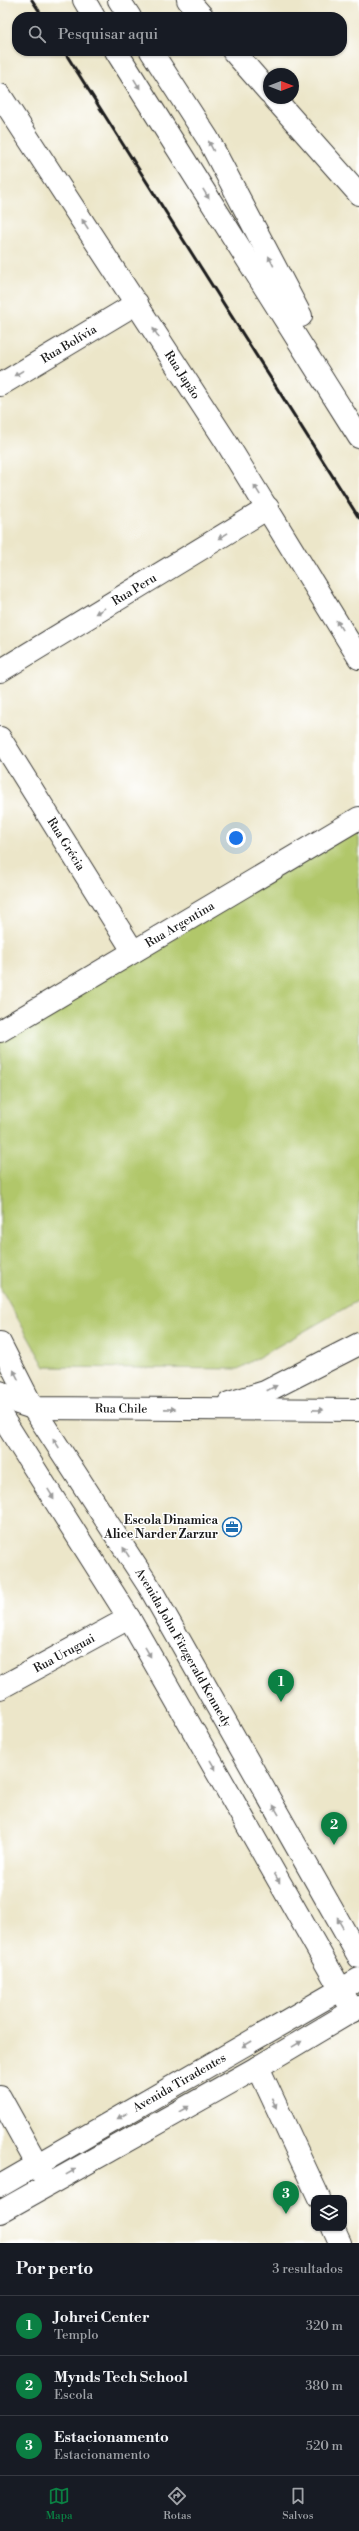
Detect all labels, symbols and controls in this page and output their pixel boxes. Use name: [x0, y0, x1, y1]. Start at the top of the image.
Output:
search box: [12, 12, 347, 56]
icon: search: [26, 23, 48, 45]
text: Pesquisar aqui: [58, 25, 158, 44]
north arrow: [263, 68, 299, 104]
one-way arrow: [133, 79, 141, 89]
one-way arrow: [208, 140, 214, 152]
one-way arrow: [203, 188, 210, 200]
one-way arrow: [81, 219, 89, 229]
one-way arrow: [268, 255, 274, 267]
street label: Rua Bolívia: [38, 321, 100, 367]
one-way arrow: [153, 327, 160, 339]
street label: Rua Japão: [161, 348, 203, 402]
one-way arrow: [14, 369, 24, 377]
one-way arrow: [253, 484, 260, 496]
one-way arrow: [217, 532, 229, 539]
street label: Rua Peru: [109, 570, 160, 609]
one-way arrow: [94, 607, 106, 614]
one-way arrow: [335, 619, 342, 631]
street label: Rua Grécia: [44, 815, 88, 874]
your location: [226, 828, 246, 848]
street label: Rua Argentina: [143, 898, 218, 951]
one-way arrow: [13, 1369, 20, 1381]
one-way arrow: [266, 1385, 278, 1391]
street label: Rua Chile: [95, 1401, 147, 1417]
one-way arrow: [164, 1406, 177, 1412]
one-way arrow: [312, 1407, 325, 1413]
one-way arrow: [52, 1438, 60, 1448]
one-way arrow: [47, 1489, 54, 1500]
place label: Escola Dinamica Alice Narder Zarzur: [103, 1513, 218, 1542]
office icon: Escola Dinamica Alice Narder Zarzur: [221, 1516, 243, 1538]
one-way arrow: [123, 1546, 130, 1558]
street label: Avenida John Fitzgerald Kennedy: [131, 1565, 234, 1730]
street label: Rua Uruguai: [31, 1631, 98, 1676]
one-way arrow: [145, 1646, 151, 1658]
pin: 1: [268, 1669, 294, 1702]
one-way arrow: [209, 1759, 216, 1771]
one-way arrow: [272, 1804, 279, 1816]
pin: 2: [321, 1812, 347, 1845]
one-way arrow: [274, 1872, 281, 1884]
one-way arrow: [336, 1917, 343, 1929]
one-way arrow: [241, 2040, 252, 2047]
one-way arrow: [291, 2041, 303, 2048]
street label: Avenida Tiradentes: [129, 2050, 229, 2116]
one-way arrow: [271, 2097, 277, 2108]
one-way arrow: [178, 2105, 190, 2112]
one-way arrow: [116, 2112, 128, 2119]
one-way arrow: [65, 2169, 76, 2176]
pin: 3: [273, 2181, 299, 2214]
map controls: [311, 2195, 347, 2231]
button: layers: [311, 2195, 347, 2231]
text: Por perto: [16, 2258, 93, 2280]
text: 3 resultados: [272, 2261, 343, 2277]
text: Johrei Center: [54, 2308, 150, 2327]
text: 1: [26, 2318, 32, 2334]
text: 320 m: [306, 2318, 343, 2334]
text: Templo: [54, 2327, 99, 2343]
text: Mynds Tech School: [54, 2368, 188, 2387]
text: 2: [25, 2378, 33, 2394]
text: 380 m: [305, 2378, 343, 2394]
text: Escola: [54, 2387, 93, 2403]
text: Estacionamento: [54, 2428, 169, 2447]
text: 3: [25, 2438, 33, 2454]
text: 520 m: [306, 2438, 343, 2454]
text: Estacionamento: [54, 2447, 150, 2463]
tab: Mapa: [45, 2485, 73, 2523]
tab: Rotas: [163, 2485, 191, 2523]
tab: Salvos: [282, 2485, 314, 2523]

